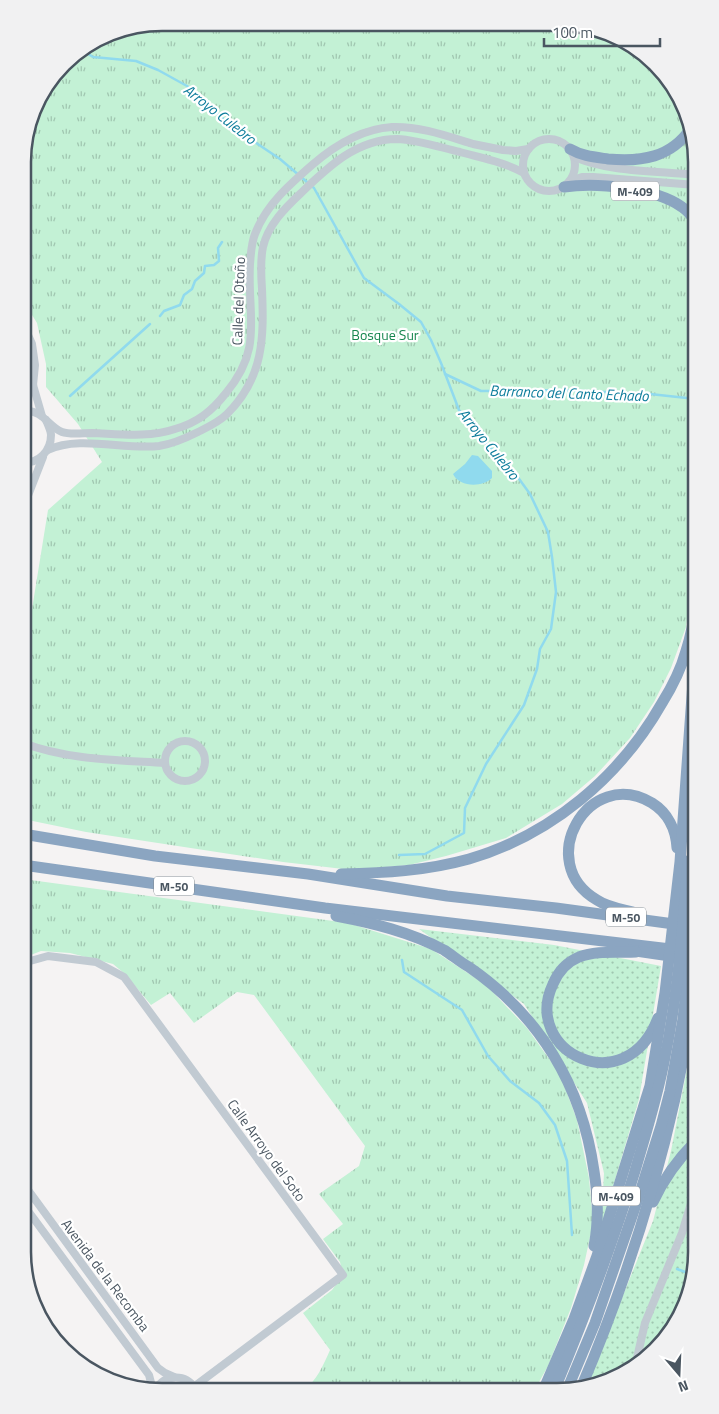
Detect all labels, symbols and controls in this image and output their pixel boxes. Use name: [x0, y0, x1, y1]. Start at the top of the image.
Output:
scale bar: [544, 15, 660, 47]
text: 100 m: [552, 21, 593, 44]
water label: Arroyo Culebro: [179, 78, 262, 150]
road number: M-409: [611, 182, 659, 200]
street label: Calle del Otoño: [226, 256, 250, 346]
park label: Bosque Sur: [351, 324, 419, 345]
water label: Barranco del Canto Echado: [489, 379, 650, 407]
water label: Arroyo Culebro: [453, 403, 526, 485]
road number: M-50: [154, 876, 194, 896]
road number: M-50: [606, 908, 646, 926]
street label: Calle Arroyo del Soto: [223, 1095, 311, 1205]
road number: M-409: [592, 1186, 640, 1206]
street label: Avenida de la Recomba: [57, 1214, 155, 1336]
north arrow: [654, 1349, 704, 1399]
text: N: [675, 1375, 691, 1398]

